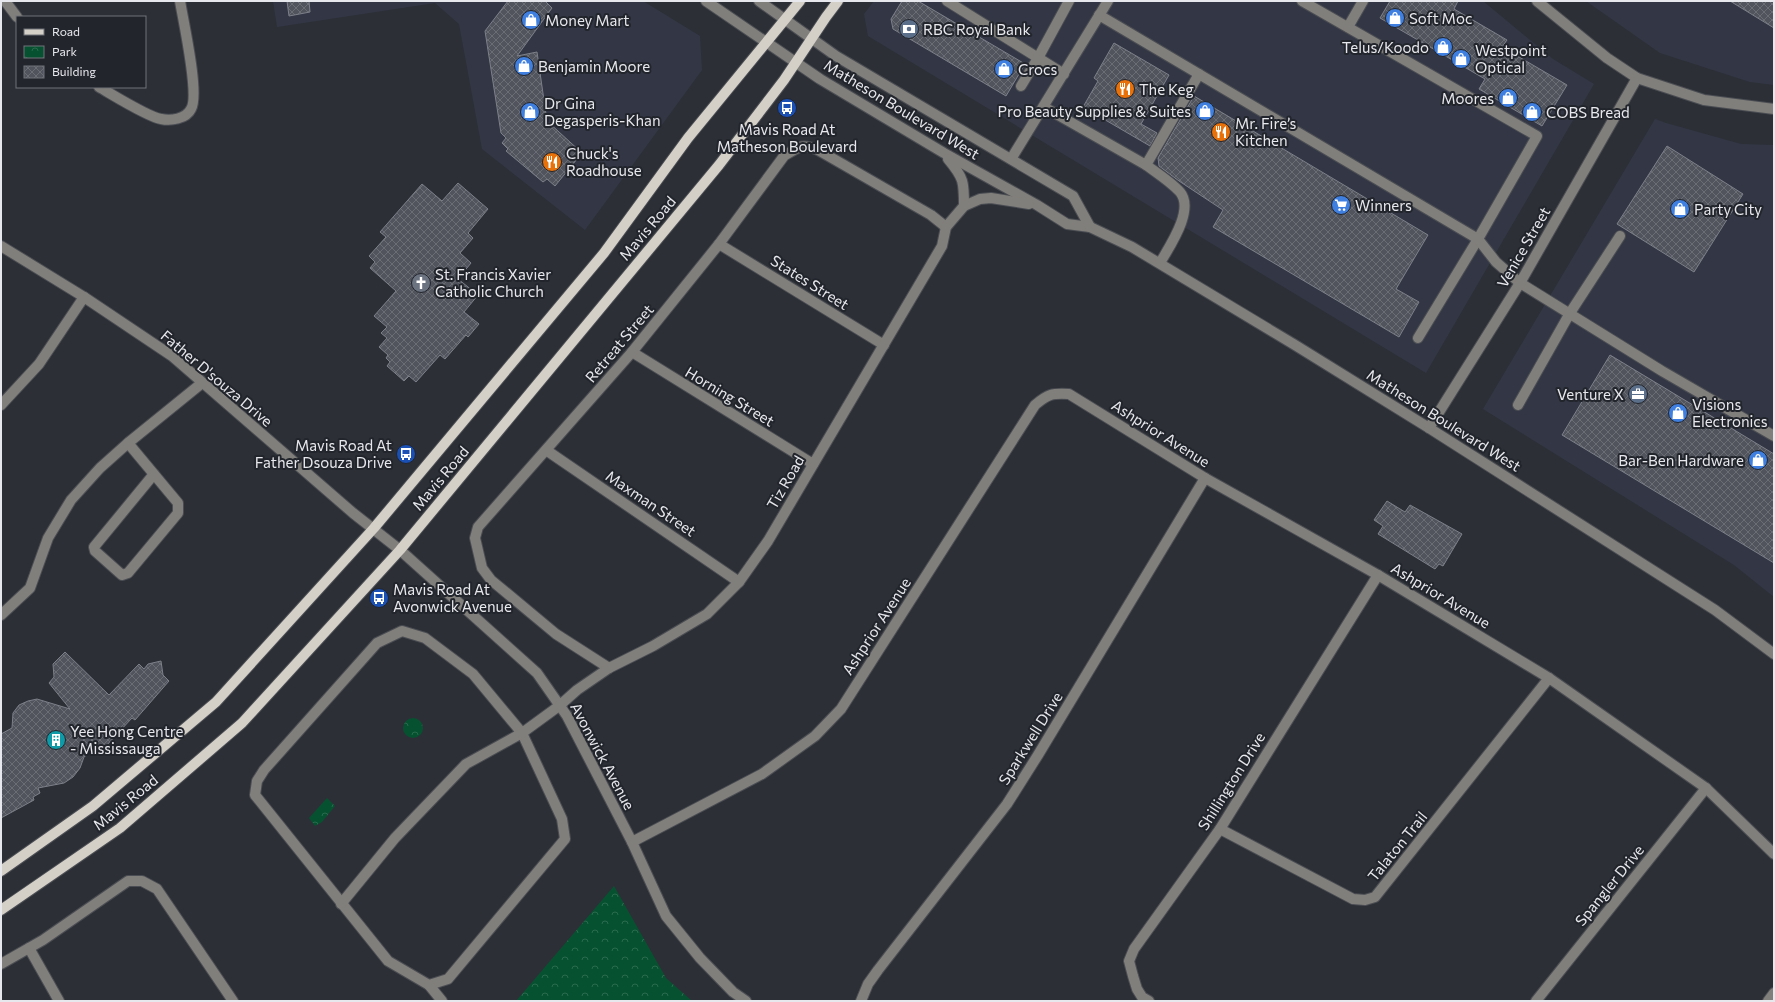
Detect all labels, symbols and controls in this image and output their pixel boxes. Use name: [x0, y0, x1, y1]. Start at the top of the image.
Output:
shop icon: Soft Moc: [1384, 7, 1406, 29]
shop icon: Money Mart: [520, 9, 542, 31]
place label: Soft Moc: [1409, 9, 1472, 27]
place label: Money Mart: [545, 11, 629, 29]
legend: [16, 16, 146, 88]
bank icon: RBC Royal Bank: [898, 18, 920, 40]
place label: RBC Royal Bank: [923, 20, 1031, 38]
text: Road: [52, 24, 80, 38]
shop icon: Telus/Koodo: [1432, 36, 1454, 58]
place label: Telus/Koodo: [1342, 38, 1429, 56]
place label: Westpoint Optical: [1475, 41, 1547, 76]
text: Park: [52, 44, 78, 58]
shop icon: Westpoint Optical: [1450, 48, 1472, 70]
shop icon: Benjamin Moore: [513, 55, 535, 77]
street label: Matheson Boulevard West: [821, 55, 983, 163]
place label: Benjamin Moore: [538, 57, 650, 75]
shop icon: Crocs: [993, 58, 1015, 80]
place label: Crocs: [1018, 60, 1057, 78]
text: Building: [52, 64, 96, 78]
restaurant icon: The Keg: [1114, 78, 1136, 100]
place label: The Keg: [1139, 80, 1194, 98]
shop icon: Moores: [1497, 87, 1519, 109]
place label: Moores: [1441, 89, 1494, 107]
place label: Dr Gina Degasperis-Khan: [544, 94, 661, 129]
bus stop icon: Mavis Road At Matheson Boulevard: [776, 97, 798, 119]
shop icon: Pro Beauty Supplies & Suites: [1194, 100, 1216, 122]
shop icon: Dr Gina Degasperis-Khan: [519, 101, 541, 123]
shop icon: COBS Bread: [1521, 101, 1543, 123]
place label: Pro Beauty Supplies & Suites: [998, 102, 1191, 120]
place label: COBS Bread: [1546, 103, 1630, 121]
place label: Mr. Fire’s Kitchen: [1235, 114, 1296, 149]
place label: Mavis Road At Matheson Boulevard: [717, 120, 857, 155]
restaurant icon: Mr. Fire’s Kitchen: [1210, 121, 1232, 143]
place label: Chuck's Roadhouse: [566, 144, 642, 179]
restaurant icon: Chuck's Roadhouse: [541, 151, 563, 173]
street label: Mavis Road: [615, 192, 679, 264]
supermarket icon: Winners: [1330, 194, 1352, 216]
place label: Winners: [1355, 196, 1412, 214]
shop icon: Party City: [1669, 198, 1691, 220]
place label: Party City: [1694, 200, 1762, 218]
street label: Venice Street: [1493, 203, 1553, 291]
street label: States Street: [768, 251, 852, 313]
place label: St. Francis Xavier Catholic Church: [435, 265, 551, 300]
church icon: St. Francis Xavier Catholic Church: [410, 272, 432, 294]
street label: Retreat Street: [581, 300, 657, 386]
street label: Father D'souza Drive: [157, 326, 277, 430]
street label: Horning Street: [682, 362, 778, 430]
street label: Matheson Boulevard West: [1364, 365, 1524, 475]
office icon: Venture X: [1627, 383, 1649, 405]
place label: Venture X: [1557, 385, 1624, 403]
place label: Visions Electronics: [1692, 395, 1768, 430]
street label: Ashprior Avenue: [1109, 396, 1213, 470]
shop icon: Visions Electronics: [1667, 402, 1689, 424]
place label: Mavis Road At Father Dsouza Drive: [255, 436, 392, 471]
street label: Mavis Road: [408, 442, 472, 514]
bus stop icon: Mavis Road At Father Dsouza Drive: [395, 443, 417, 465]
shop icon: Bar-Ben Hardware: [1747, 449, 1769, 471]
place label: Bar-Ben Hardware: [1618, 451, 1744, 469]
street label: Tiz Road: [762, 452, 808, 512]
street label: Maxman Street: [603, 466, 699, 540]
street label: Ashprior Avenue: [1388, 558, 1494, 632]
street label: Ashprior Avenue: [838, 574, 914, 678]
place label: Mavis Road At Avonwick Avenue: [393, 580, 512, 615]
bus stop icon: Mavis Road At Avonwick Avenue: [368, 587, 390, 609]
street label: Sparkwell Drive: [994, 688, 1066, 788]
street label: Avonwick Avenue: [567, 699, 639, 813]
place label: Yee Hong Centre - Mississauga: [70, 722, 184, 757]
building icon: Yee Hong Centre - Mississauga: [45, 729, 67, 751]
street label: Shillington Drive: [1194, 729, 1268, 833]
street label: Mavis Road: [89, 770, 161, 834]
street label: Talaton Trail: [1364, 808, 1430, 884]
street label: Spangler Drive: [1571, 841, 1647, 929]

